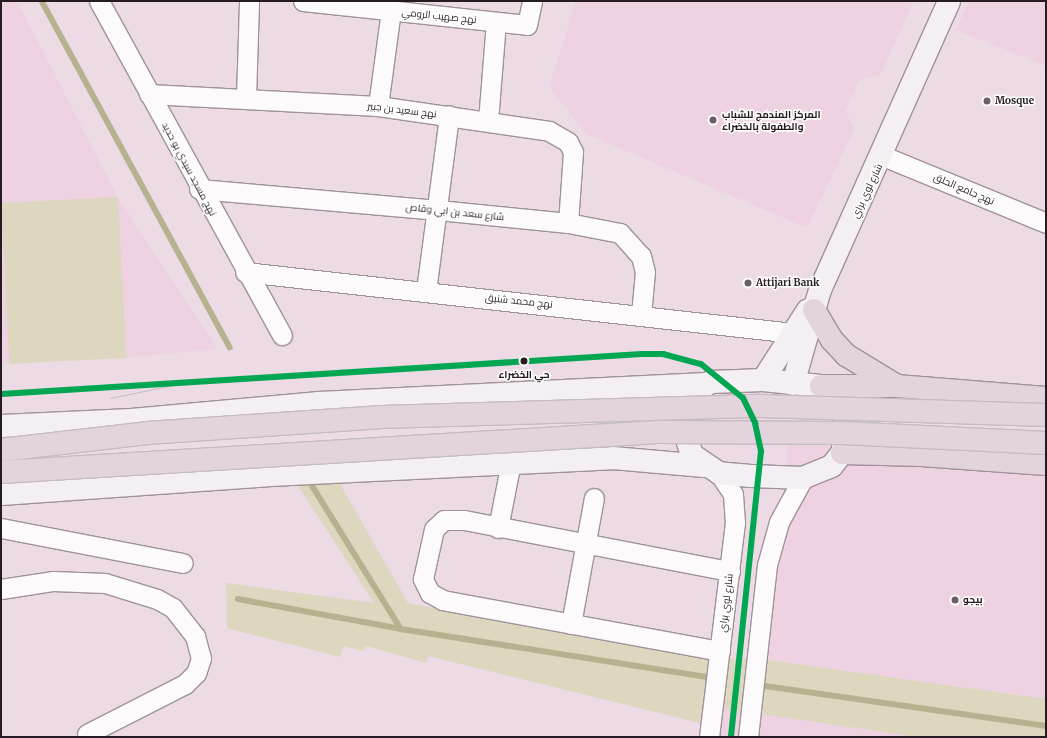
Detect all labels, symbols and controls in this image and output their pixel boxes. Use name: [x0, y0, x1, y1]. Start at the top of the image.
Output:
street label: نهج صهيب الرومي: [401, 6, 477, 26]
place label: Mosque: [995, 95, 1034, 107]
marker: Mosque: [982, 96, 992, 106]
street label: نهج سعيد بن جبير: [367, 100, 437, 120]
place label: المركز المندمج للشباب والطفولة بالخضراء: [722, 108, 821, 132]
marker: المركز المندمج للشباب والطفولة بالخضراء: [707, 114, 719, 126]
street label: نهج مسجد سيدي بو حديد: [159, 120, 219, 218]
street label: شارع لوي براي: [849, 162, 885, 220]
street label: نهج جامع الحلق: [932, 171, 996, 207]
street label: شارع سعد بن ابي وقاص: [405, 201, 505, 223]
place label: Attijari Bank: [756, 277, 820, 289]
marker: Attijari Bank: [743, 278, 753, 288]
street label: نهج محمد شنيق: [485, 291, 553, 311]
marker: حي الخضراء: [517, 354, 531, 368]
place label: حي الخضراء: [499, 369, 549, 381]
street label: شارع لوي براي: [716, 573, 736, 633]
place label: بيجو: [963, 594, 983, 606]
marker: بيجو: [950, 595, 960, 605]

